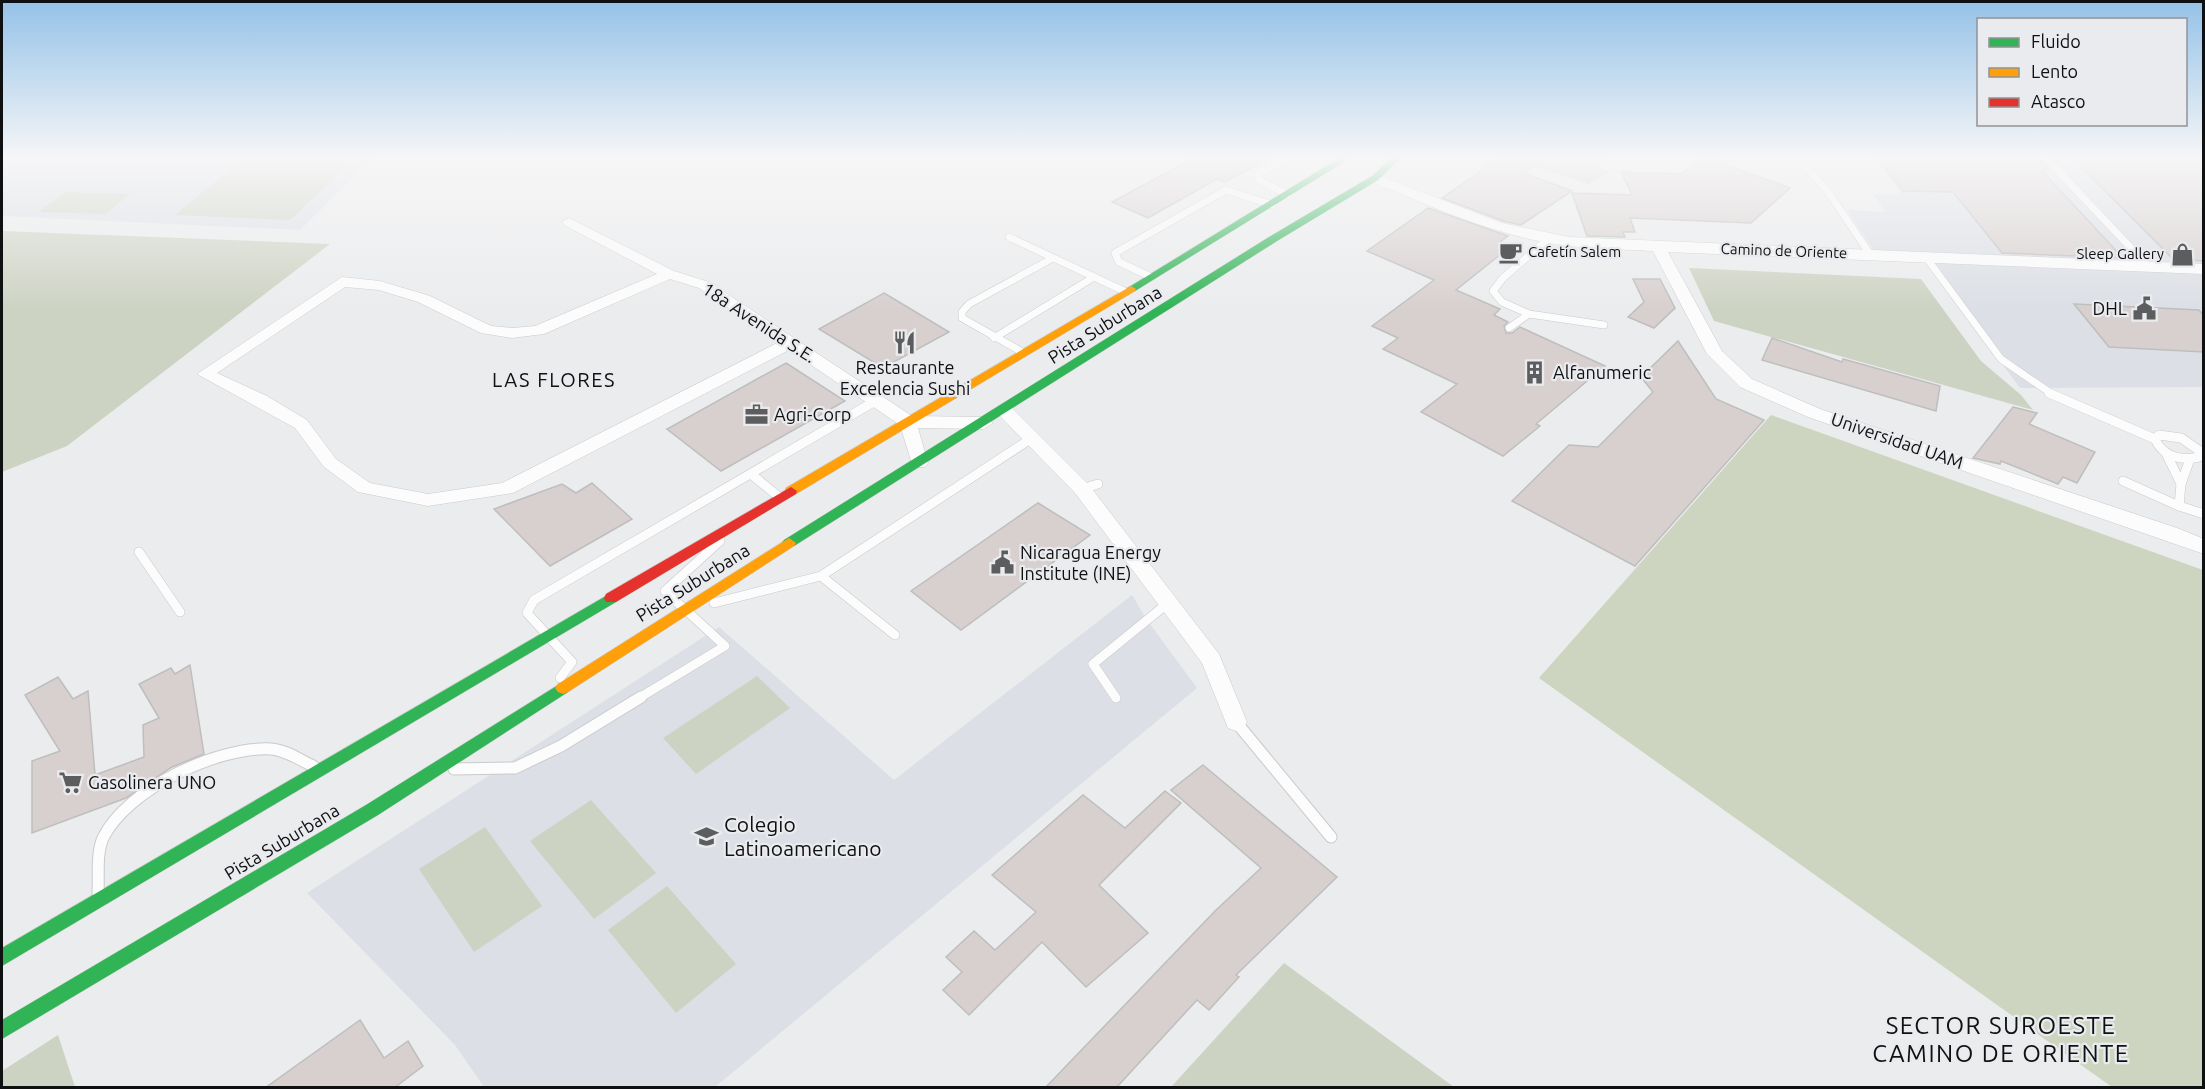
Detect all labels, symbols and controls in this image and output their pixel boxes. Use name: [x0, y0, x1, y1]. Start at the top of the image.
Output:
legend: [1977, 18, 2187, 126]
text: Fluido: [2031, 31, 2081, 51]
text: Lento: [2031, 61, 2078, 81]
text: Atasco: [2031, 91, 2086, 111]
cafe icon: Cafetín Salem: [1497, 239, 1523, 265]
street label: Camino de Oriente: [1720, 240, 1848, 261]
shop icon: Sleep Gallery: [2169, 241, 2195, 267]
place label: Cafetín Salem: [1528, 243, 1621, 260]
place label: Sleep Gallery: [2076, 245, 2164, 262]
street label: 18a Avenida S.E.: [699, 278, 820, 366]
street label: Pista Suburbana: [1044, 281, 1165, 367]
public building icon: DHL: [2132, 296, 2158, 322]
place label: DHL: [2093, 298, 2127, 318]
restaurant icon: Restaurante Excelencia Sushi: [892, 329, 918, 355]
place label: Restaurante Excelencia Sushi: [840, 357, 970, 398]
building icon: Alfanumeric: [1522, 360, 1548, 386]
place label: Alfanumeric: [1553, 362, 1651, 382]
district label: LAS FLORES: [492, 368, 616, 391]
office icon: Agri-Corp: [743, 402, 769, 428]
place label: Agri-Corp: [774, 404, 851, 424]
street label: Universidad UAM: [1829, 408, 1966, 472]
street label: Pista Suburbana: [632, 539, 753, 625]
place label: Nicaragua Energy Institute (INE): [1020, 542, 1161, 584]
public building icon: Nicaragua Energy Institute (INE): [989, 550, 1015, 576]
supermarket icon: Gasolinera UNO: [57, 770, 83, 796]
place label: Gasolinera UNO: [88, 772, 216, 792]
street label: Pista Suburbana: [221, 799, 342, 883]
place label: Colegio Latinoamericano: [724, 812, 881, 860]
school or university icon: Colegio Latinoamericano: [693, 824, 719, 850]
district label: SECTOR SUROESTE CAMINO DE ORIENTE: [1872, 1012, 2130, 1067]

